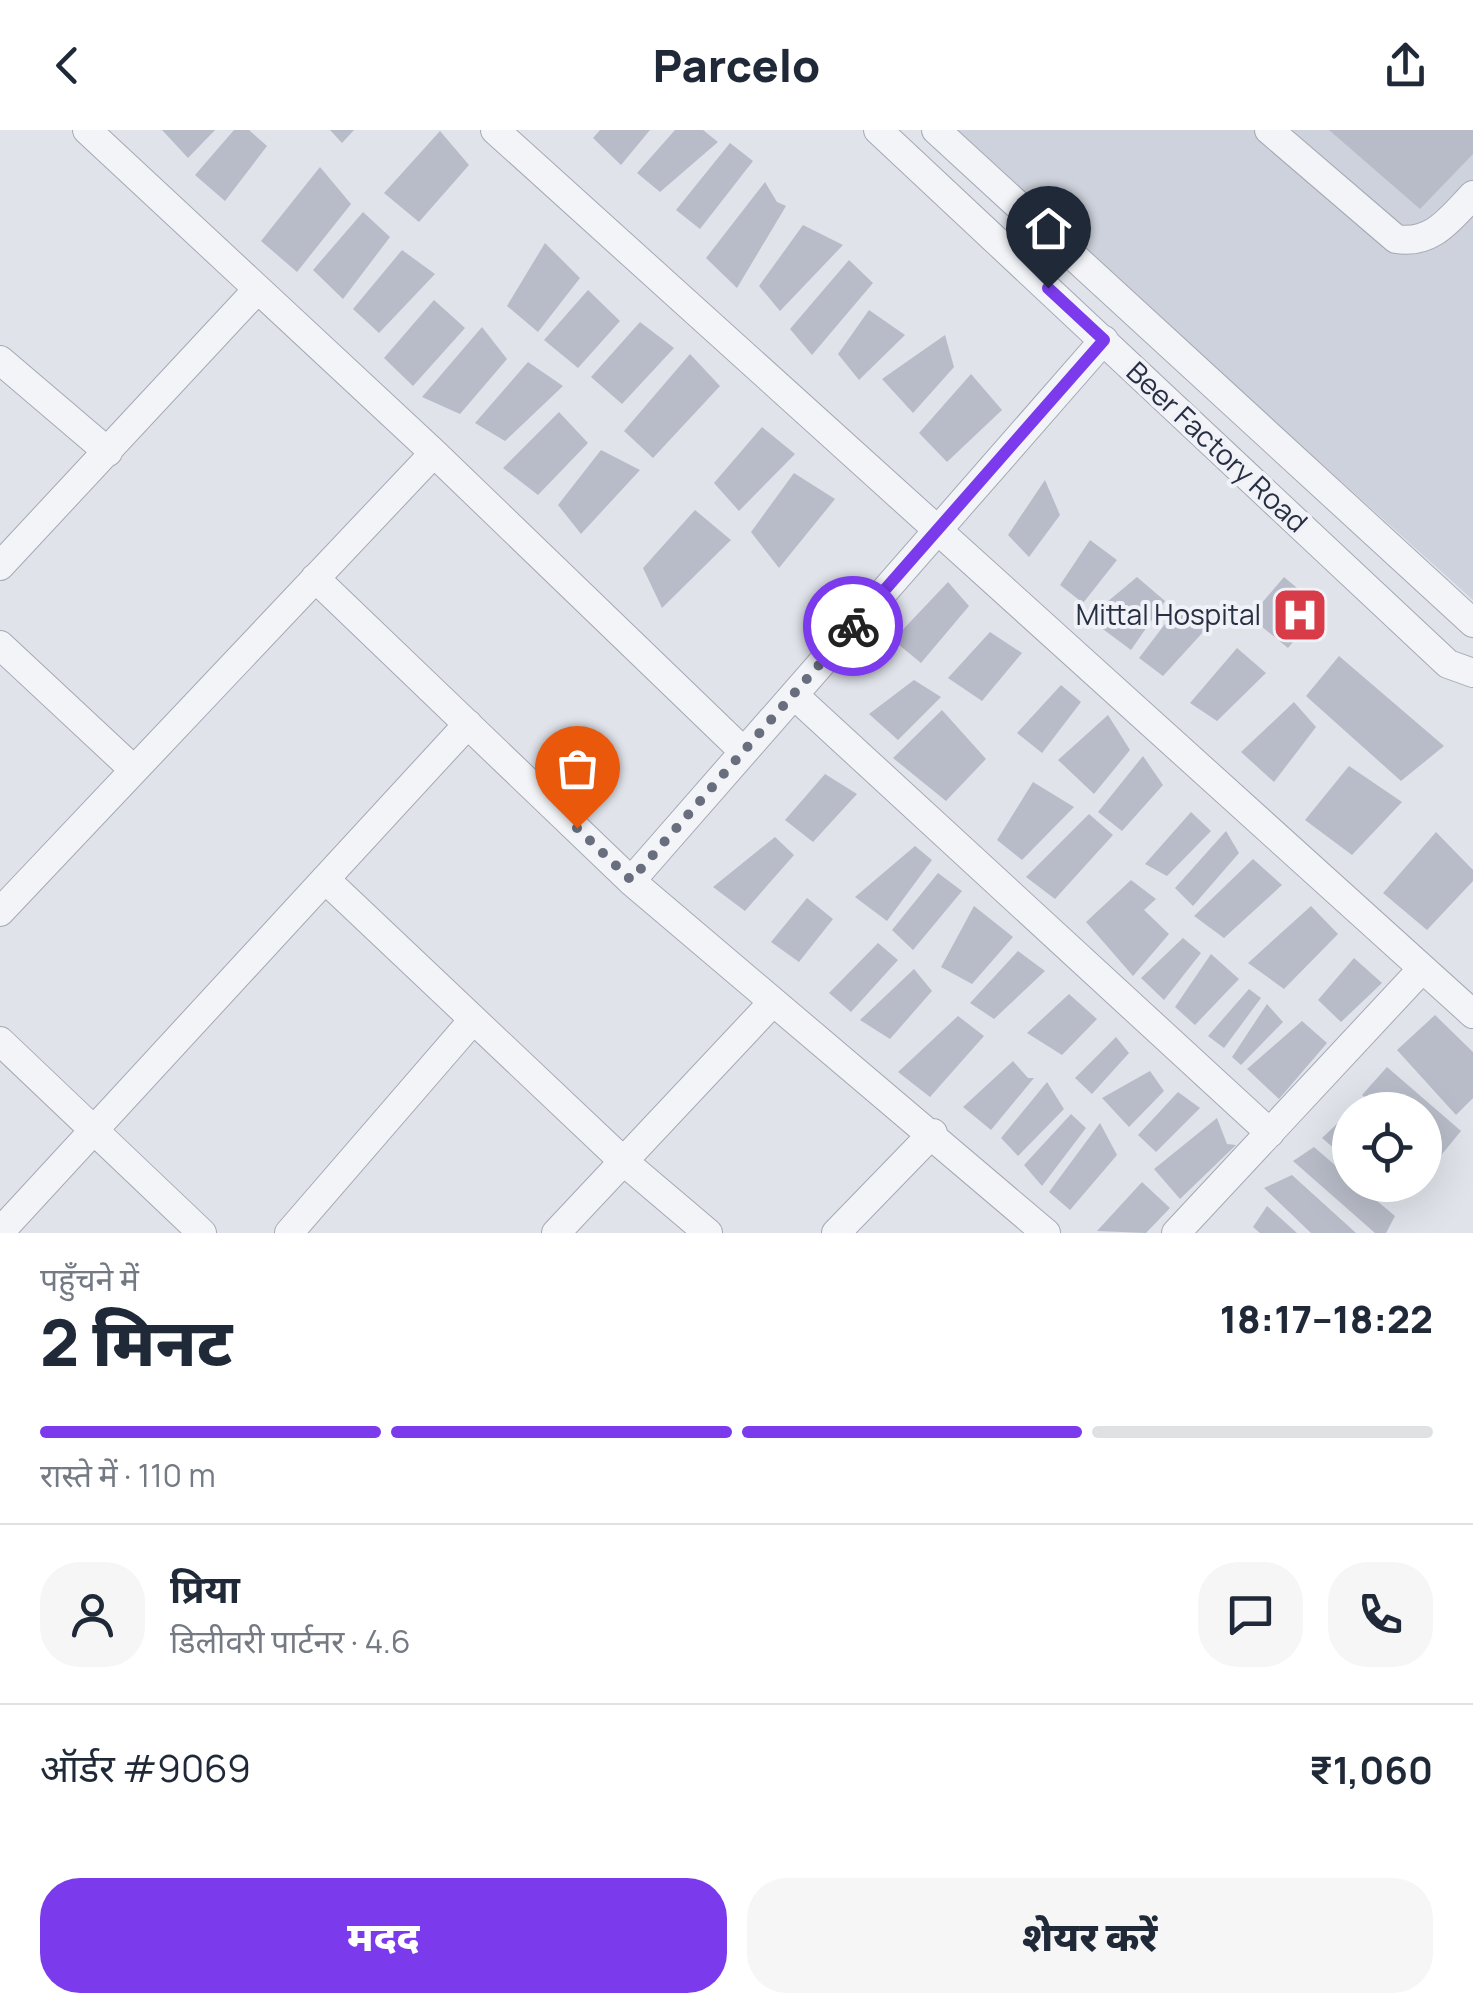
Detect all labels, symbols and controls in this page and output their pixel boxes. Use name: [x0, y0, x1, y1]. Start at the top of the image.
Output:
text: Parcelo: [653, 34, 820, 96]
icon: back: [40, 38, 95, 93]
icon: share: [1378, 38, 1433, 93]
pin: [1006, 186, 1091, 289]
icon: home: [1021, 201, 1076, 256]
street label: Beer Factory Road: [1119, 353, 1316, 540]
courier: [803, 576, 903, 676]
hospital icon: Mittal Hospital: [1270, 585, 1330, 645]
place label: Mittal Hospital: [1076, 595, 1261, 633]
icon: bike: [826, 599, 881, 654]
pin: [535, 726, 620, 829]
icon: bag: [550, 741, 605, 796]
map controls: [1332, 1092, 1442, 1202]
button: locate: [1332, 1092, 1442, 1202]
text: पहुँचने में: [40, 1257, 139, 1301]
text: 18:17–18:22: [1220, 1292, 1433, 1344]
text: 2 मिनट: [40, 1297, 232, 1386]
text: रास्ते में · 110 m: [40, 1453, 216, 1497]
button: person: [40, 1562, 145, 1667]
text: प्रिया: [170, 1562, 240, 1614]
button: chat: [1198, 1562, 1303, 1667]
button: phone: [1328, 1562, 1433, 1667]
text: डिलीवरी पार्टनर · 4.6: [170, 1619, 411, 1663]
text: ऑर्डर #9069: [40, 1741, 251, 1793]
text: ₹1,060: [1309, 1743, 1433, 1795]
button: मदद: [40, 1878, 727, 1993]
button: शेयर करें: [747, 1878, 1433, 1993]

